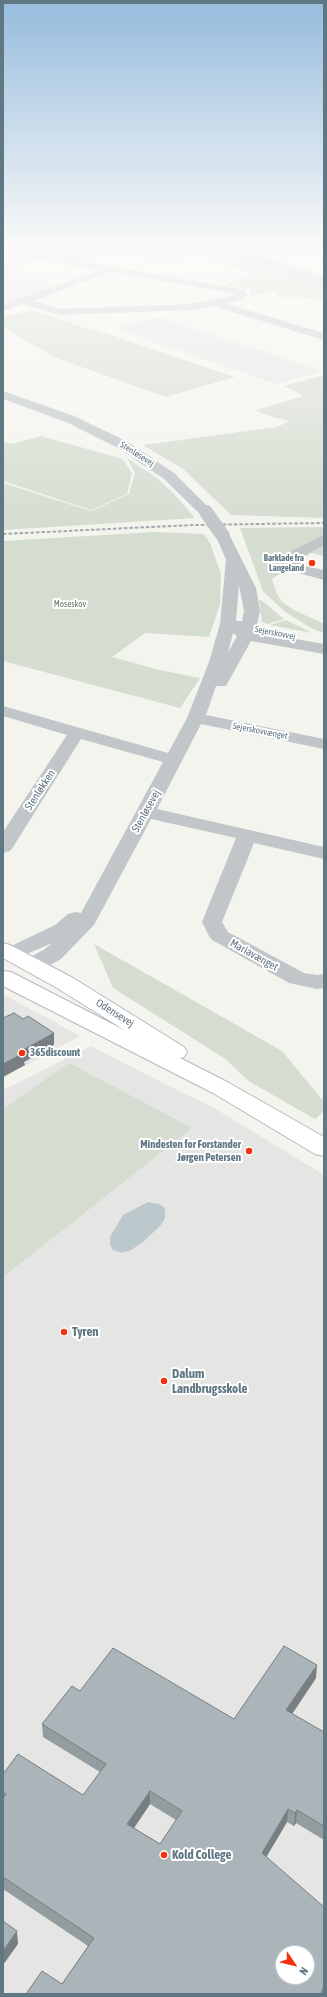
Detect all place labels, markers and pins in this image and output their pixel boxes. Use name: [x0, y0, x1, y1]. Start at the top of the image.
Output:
place label: Barklade fra Langeland: [264, 553, 304, 574]
marker: Barklade fra Langeland: [307, 558, 317, 568]
place label: 365discount: [30, 1046, 80, 1060]
marker: 365discount: [17, 1048, 27, 1058]
place label: Mindesten for Forstander Jørgen Petersen: [140, 1138, 241, 1164]
marker: Mindesten for Forstander Jørgen Petersen: [244, 1146, 254, 1156]
place label: Tyren: [72, 1324, 99, 1340]
marker: Tyren: [59, 1327, 69, 1337]
place label: Dalum Landbrugsskole: [172, 1366, 247, 1397]
marker: Dalum Landbrugsskole: [159, 1376, 169, 1386]
place label: Kold College: [172, 1847, 231, 1863]
marker: Kold College: [159, 1850, 169, 1860]

